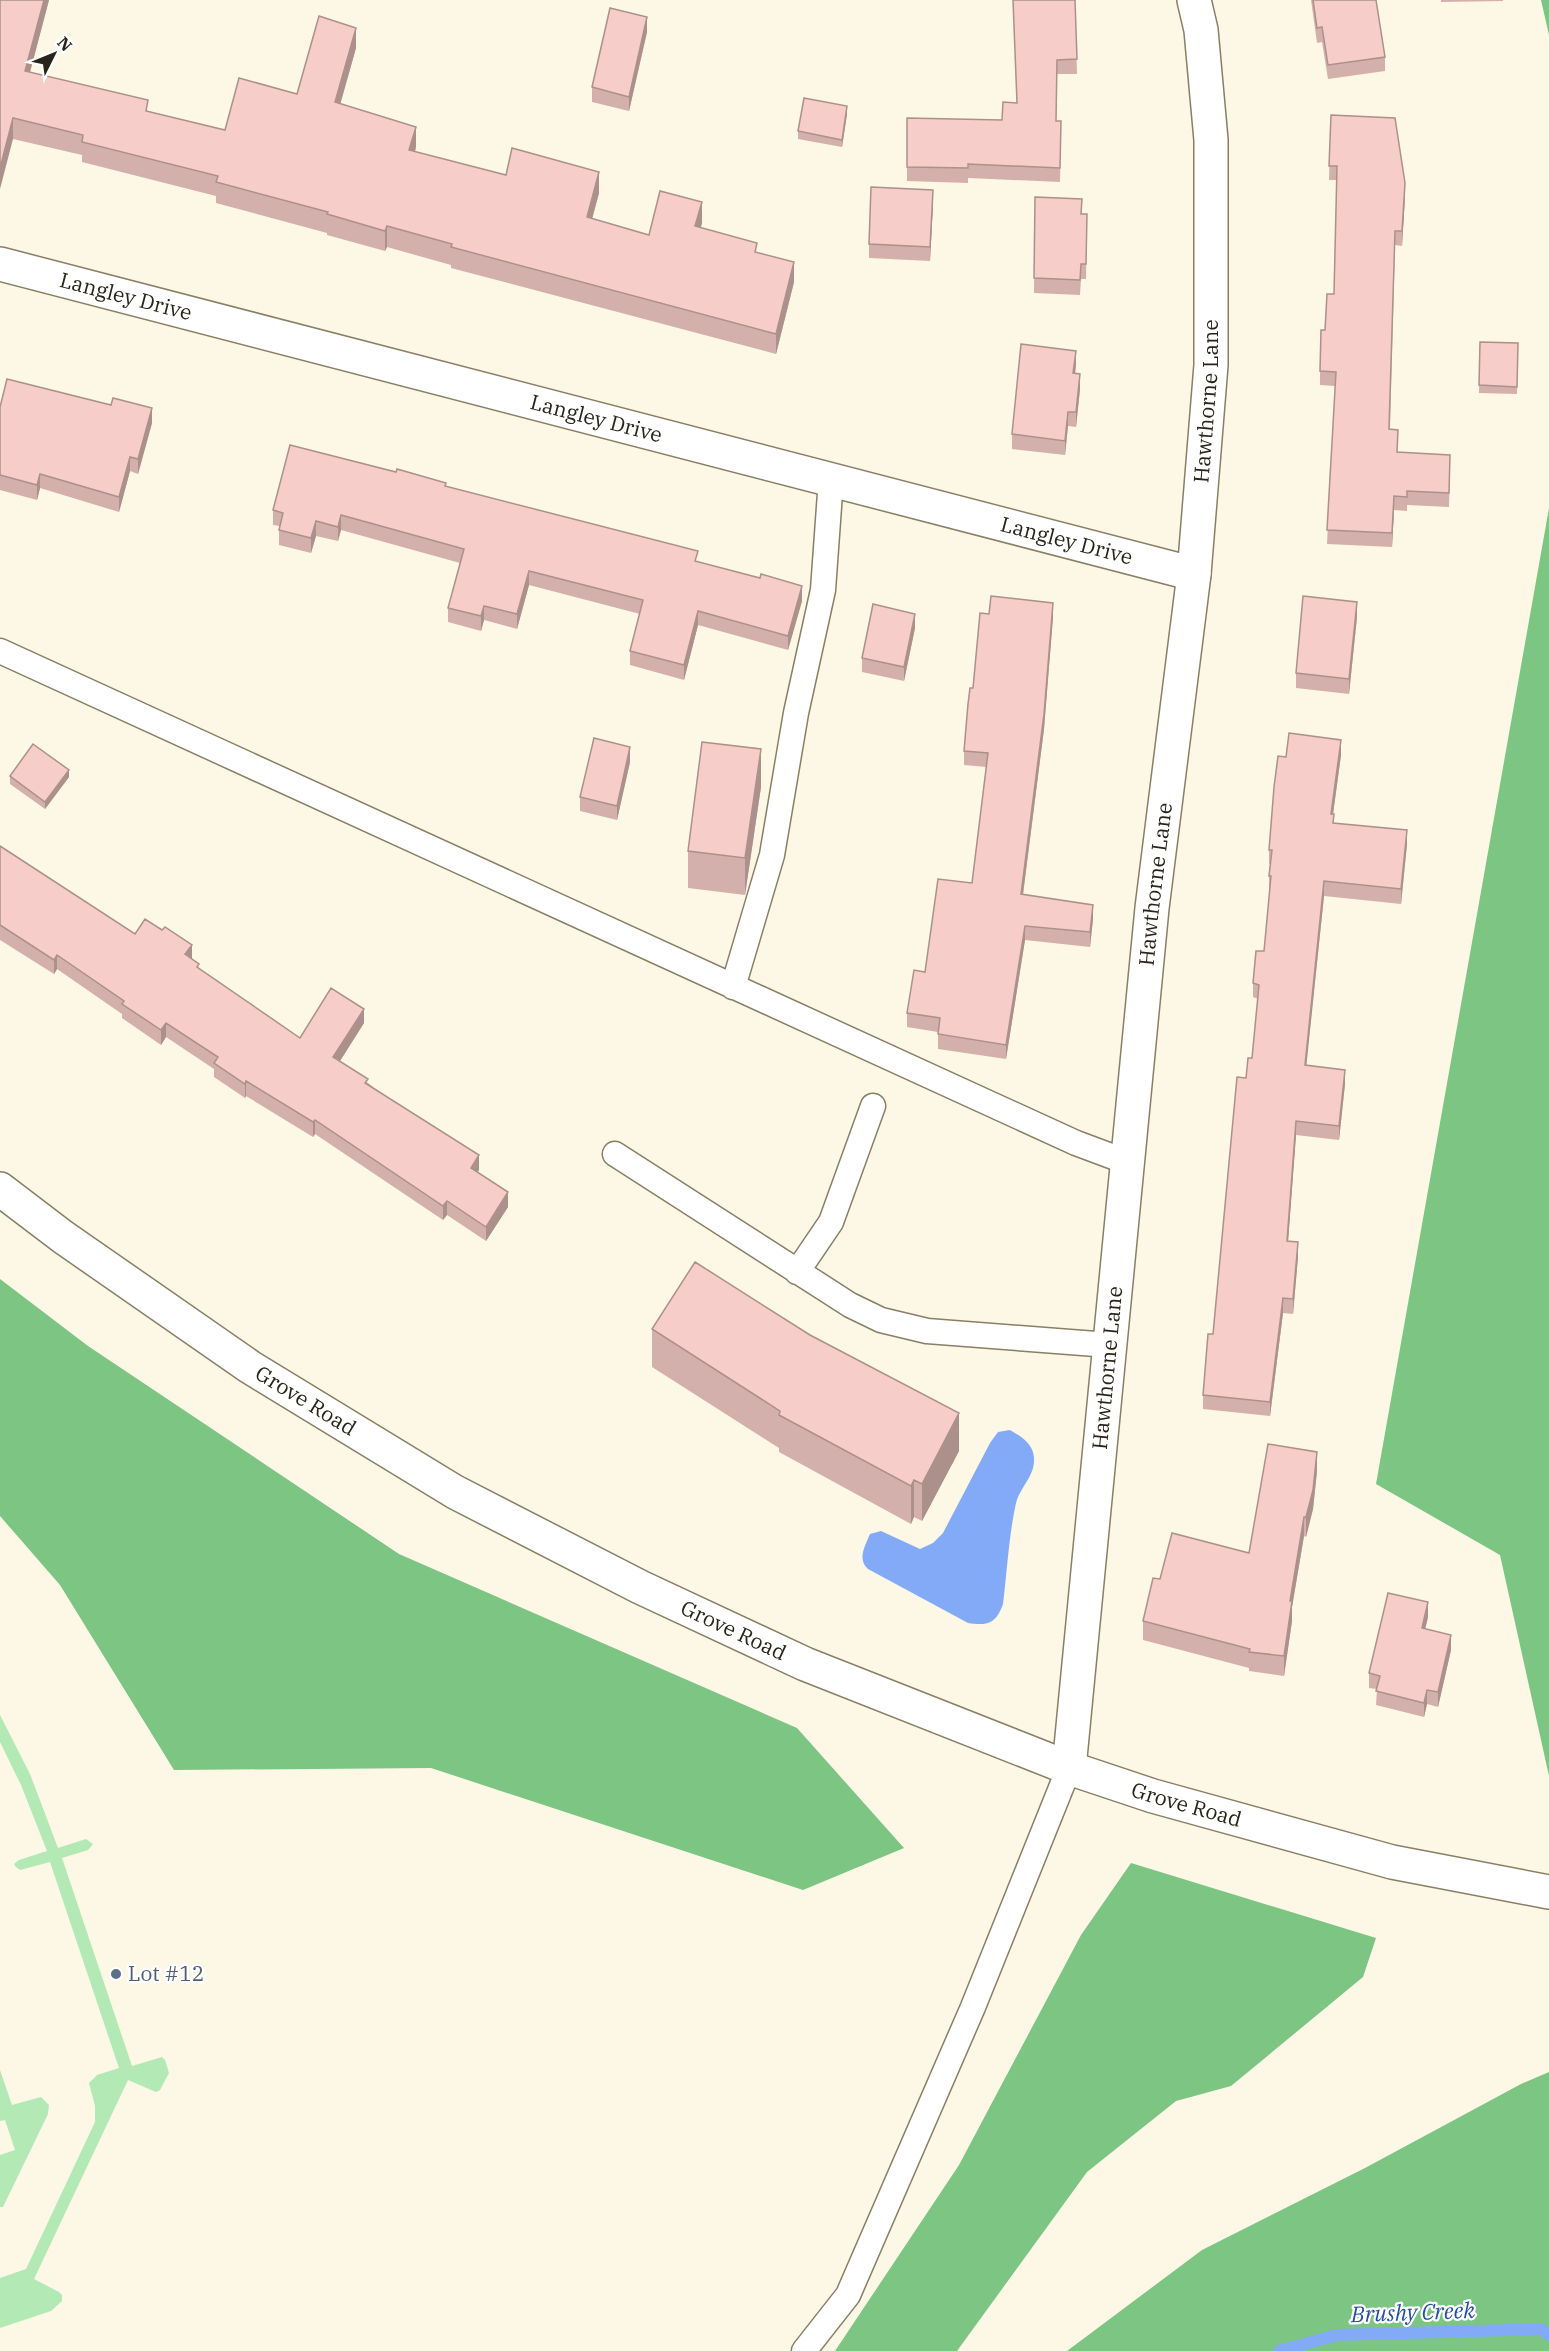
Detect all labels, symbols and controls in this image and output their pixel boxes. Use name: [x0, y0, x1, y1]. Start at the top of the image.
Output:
north arrow: [24, 24, 84, 84]
text: N: [53, 32, 77, 55]
street label: Langley Drive: [57, 265, 195, 326]
street label: Hawthorne Lane: [1186, 319, 1224, 484]
street label: Langley Drive: [527, 387, 666, 448]
street label: Langley Drive: [998, 509, 1136, 571]
street label: Hawthorne Lane: [1131, 801, 1178, 967]
street label: Hawthorne Lane: [1085, 1285, 1128, 1451]
street label: Grove Road: [250, 1359, 362, 1442]
street label: Grove Road: [676, 1593, 791, 1666]
street label: Grove Road: [1128, 1775, 1245, 1833]
place label: Lot #12: [128, 1959, 204, 1987]
marker: Lot #12: [109, 1967, 123, 1981]
water label: Brushy Creek: [1350, 2295, 1476, 2328]

